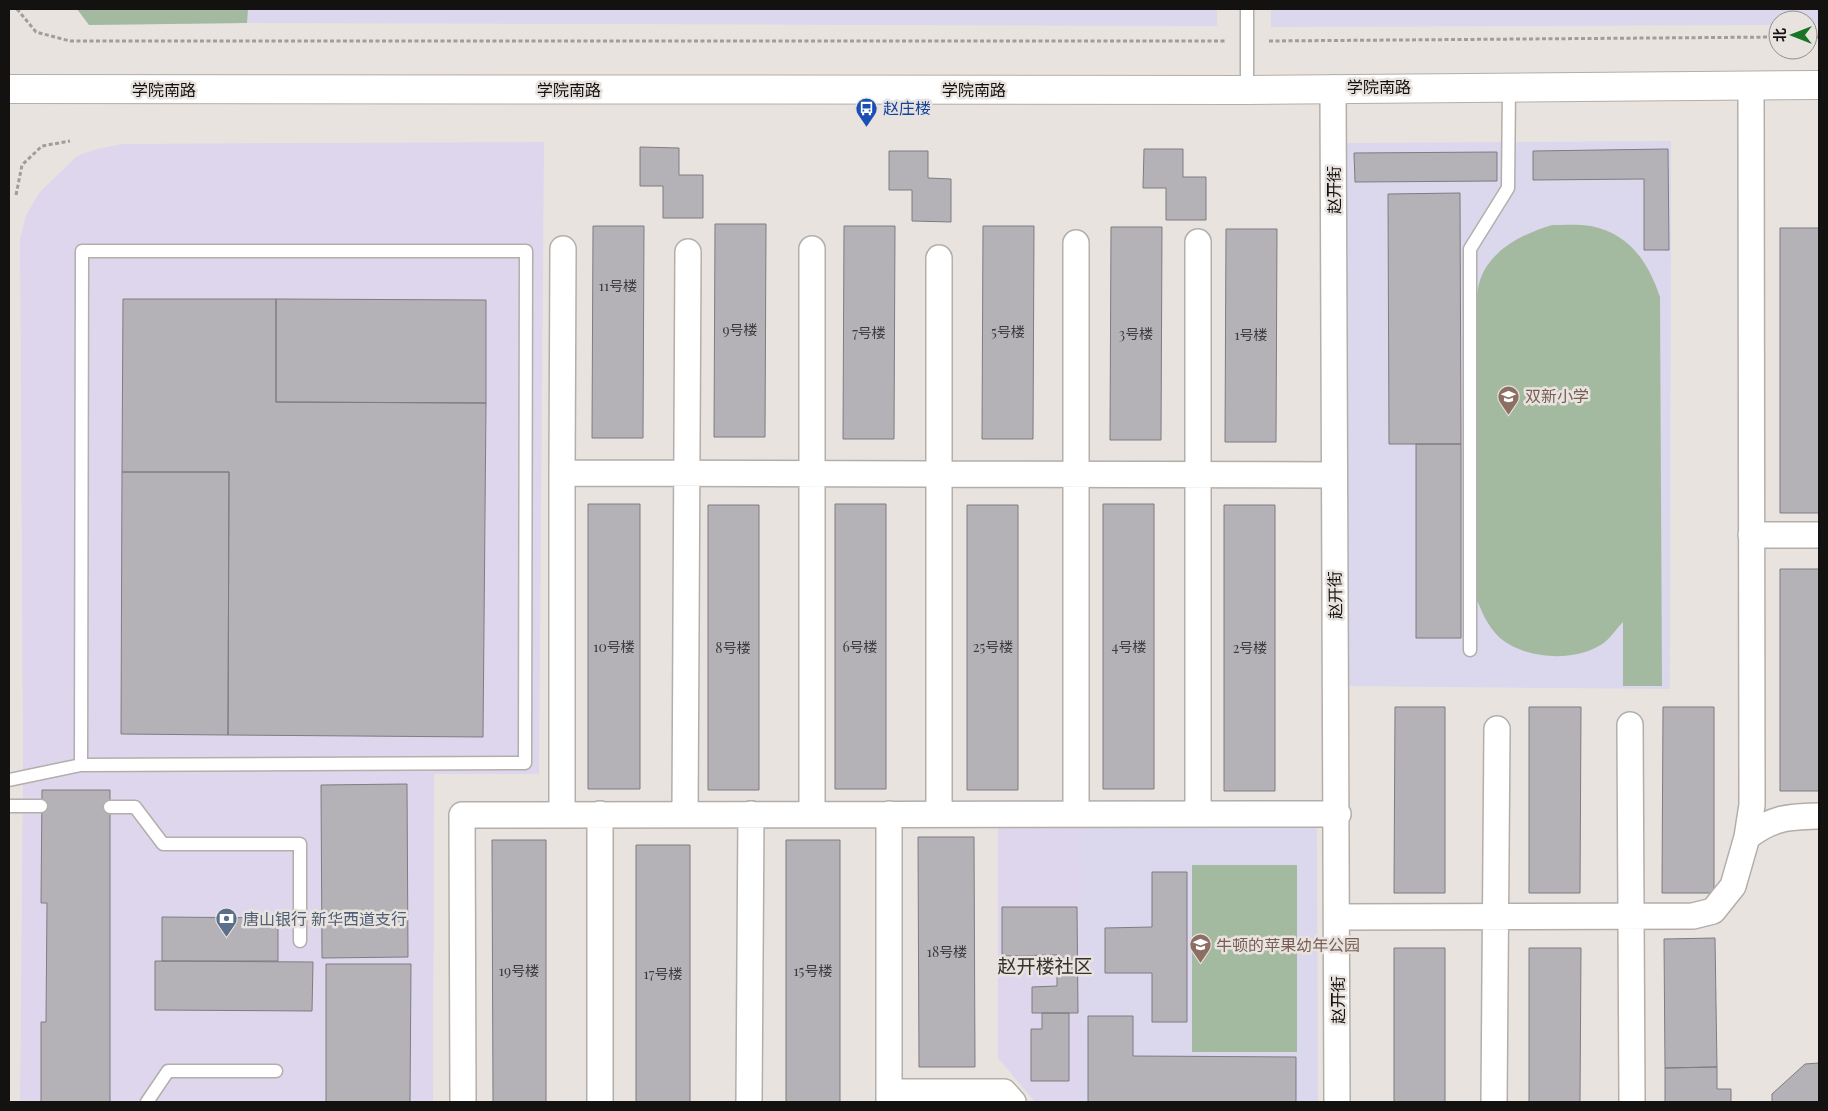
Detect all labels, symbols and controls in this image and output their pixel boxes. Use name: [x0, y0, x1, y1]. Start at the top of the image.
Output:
north arrow: [1768, 10, 1818, 60]
text: 北: [1770, 28, 1789, 42]
street label: 学院南路: [1347, 76, 1411, 97]
street label: 学院南路: [132, 79, 196, 100]
street label: 学院南路: [537, 79, 601, 100]
street label: 学院南路: [942, 79, 1006, 100]
bus stop icon: 赵庄楼: [855, 96, 879, 127]
place label: 赵庄楼: [883, 97, 931, 118]
street label: 赵开街: [1323, 166, 1344, 214]
house number: 11号楼: [599, 276, 637, 295]
house number: 9号楼: [722, 320, 758, 339]
house number: 5号楼: [991, 322, 1025, 341]
house number: 7号楼: [852, 323, 886, 342]
house number: 3号楼: [1119, 324, 1153, 343]
house number: 1号楼: [1234, 325, 1268, 344]
school or university icon: 双新小学: [1497, 384, 1521, 415]
place label: 双新小学: [1525, 385, 1589, 406]
street label: 赵开街: [1324, 571, 1345, 619]
house number: 10号楼: [593, 637, 635, 656]
house number: 6号楼: [842, 637, 878, 656]
house number: 25号楼: [973, 637, 1013, 656]
house number: 4号楼: [1112, 637, 1146, 656]
house number: 8号楼: [715, 638, 751, 657]
house number: 2号楼: [1233, 638, 1267, 657]
bank icon: 唐山银行 新华西道支行: [215, 907, 239, 938]
place label: 唐山银行 新华西道支行: [243, 908, 407, 929]
school or university icon: 牛顿的苹果幼年公园: [1188, 933, 1212, 964]
place label: 牛顿的苹果幼年公园: [1216, 934, 1360, 955]
house number: 18号楼: [927, 942, 967, 961]
district label: 赵开楼社区: [997, 952, 1093, 978]
house number: 19号楼: [499, 961, 539, 980]
house number: 15号楼: [794, 961, 832, 980]
house number: 17号楼: [644, 964, 682, 983]
street label: 赵开街: [1327, 976, 1348, 1024]

